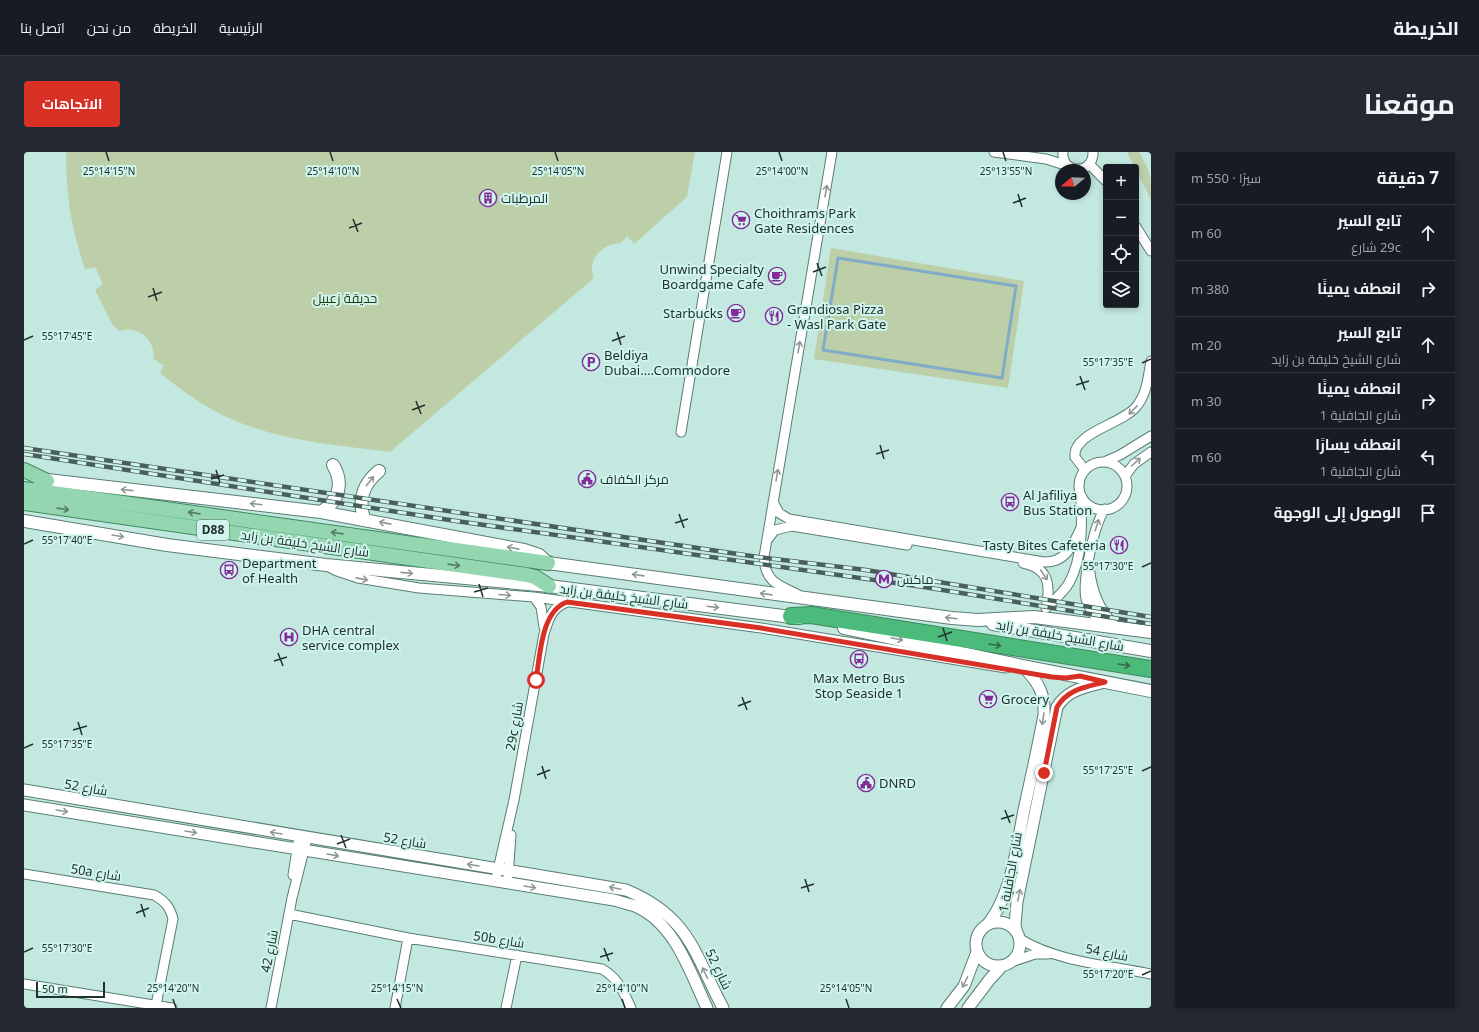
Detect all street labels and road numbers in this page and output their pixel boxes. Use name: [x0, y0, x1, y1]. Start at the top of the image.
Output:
road number: D88: [197, 520, 229, 540]
street label: شارع الشيخ خليفة بن زايد: [240, 525, 370, 561]
street label: شارع الشيخ خليفة بن زايد: [559, 579, 689, 613]
street label: شارع الشيخ خليفة بن زايد: [995, 615, 1125, 655]
street label: 29c شارع: [501, 700, 527, 752]
street label: شارع 52: [63, 774, 109, 800]
street label: شارع 52: [382, 828, 428, 852]
street label: شارع الجافلية 1: [994, 830, 1026, 914]
street label: 50a شارع: [70, 859, 122, 885]
street label: 50b شارع: [472, 926, 526, 952]
street label: شارع 42: [256, 928, 282, 974]
street label: شارع 54: [1084, 939, 1130, 965]
street label: شارع 52: [701, 946, 737, 992]

